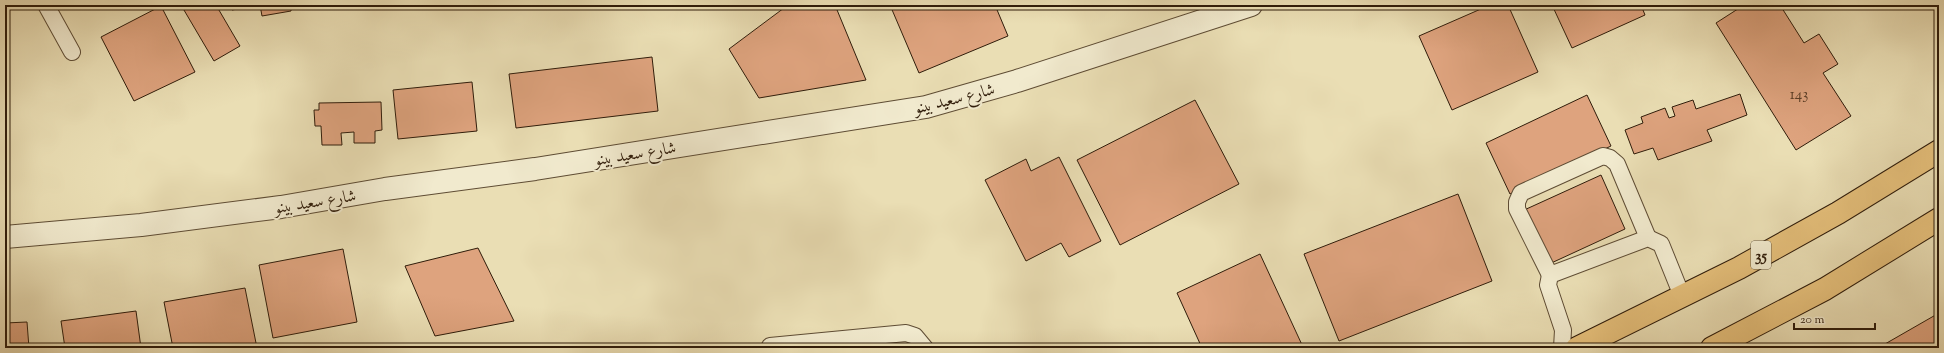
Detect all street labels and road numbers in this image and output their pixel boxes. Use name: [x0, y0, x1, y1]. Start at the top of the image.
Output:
street label: شارع سعيد بينو: [909, 78, 998, 122]
street label: شارع سعيد بينو: [591, 137, 678, 174]
street label: شارع سعيد بينو: [271, 185, 358, 222]
road number: 35: [1751, 241, 1771, 269]

